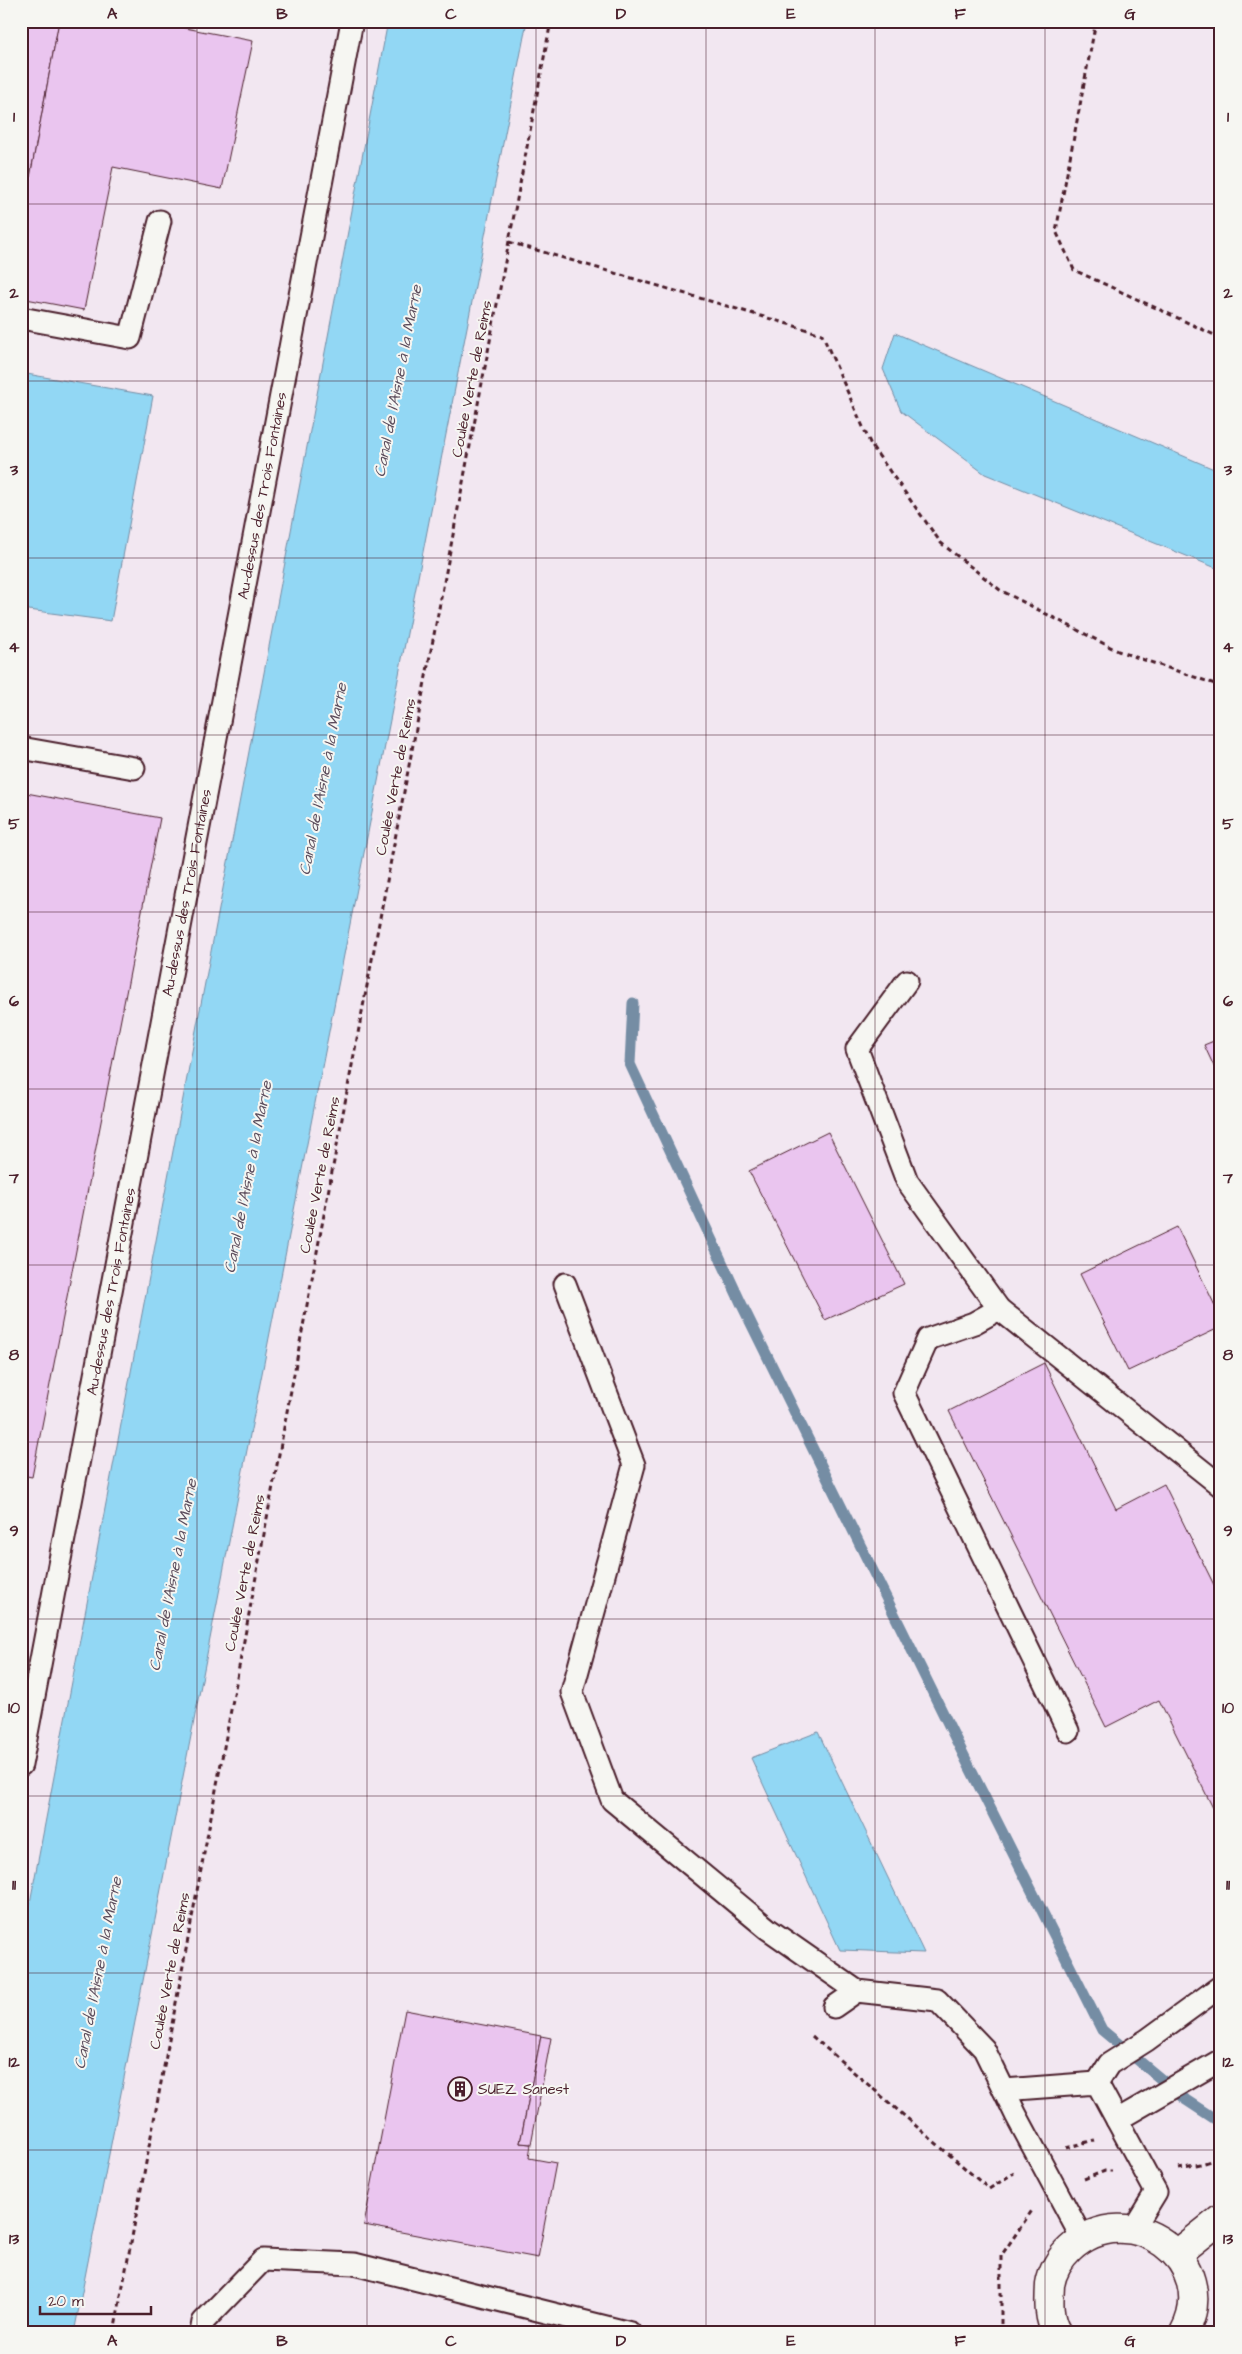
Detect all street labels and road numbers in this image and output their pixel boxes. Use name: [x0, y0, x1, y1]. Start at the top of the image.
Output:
street label: Coulée Verte de Reims: [446, 298, 498, 459]
street label: Au-dessus des Trois Fontaines: [232, 390, 292, 601]
street label: Coulée Verte de Reims: [370, 696, 422, 857]
street label: Au-dessus des Trois Fontaines: [157, 787, 217, 998]
street label: Coulée Verte de Reims: [294, 1094, 346, 1255]
street label: Au-dessus des Trois Fontaines: [81, 1186, 141, 1397]
street label: Coulée Verte de Reims: [219, 1492, 271, 1653]
street label: Coulée Verte de Reims: [144, 1890, 196, 2051]

